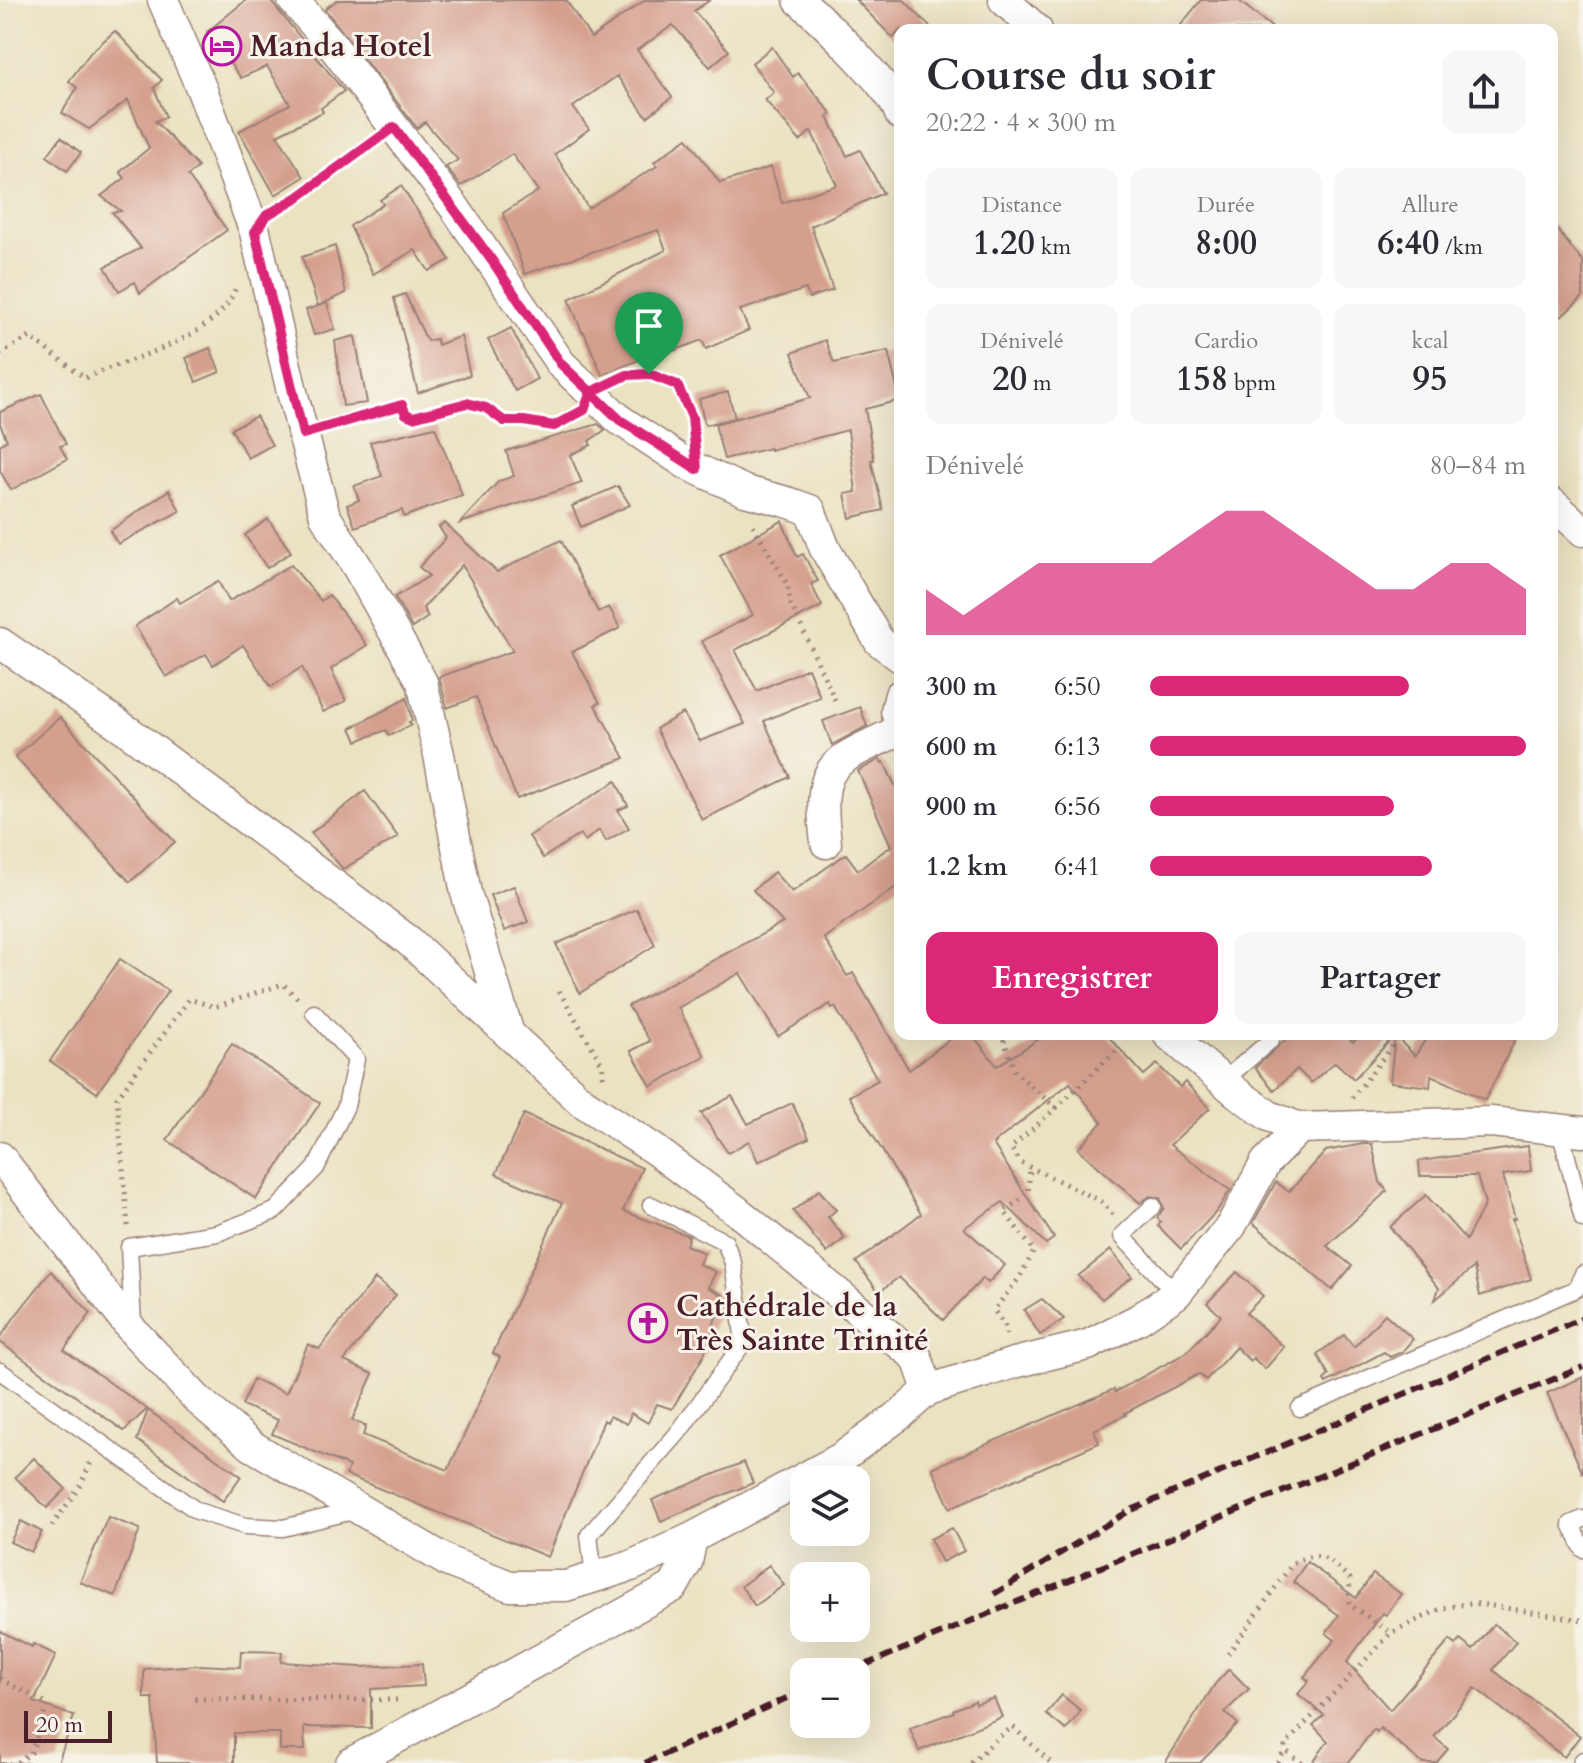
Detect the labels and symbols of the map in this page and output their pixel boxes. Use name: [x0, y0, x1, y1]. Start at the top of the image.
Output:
hotel icon: Manda Hotel: [201, 25, 243, 67]
place label: Manda Hotel: [250, 26, 432, 67]
pin: [615, 292, 683, 374]
place label: Cathédrale de la Très Sainte Trinité: [676, 1286, 929, 1361]
church icon: Cathédrale de la Très Sainte Trinité: [627, 1302, 669, 1344]
scale bar: [24, 1707, 112, 1743]

